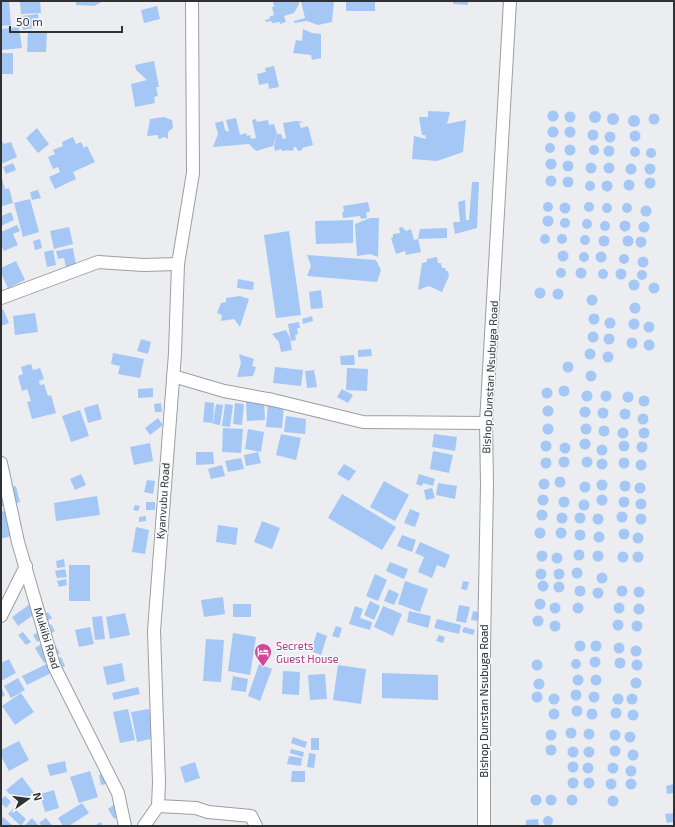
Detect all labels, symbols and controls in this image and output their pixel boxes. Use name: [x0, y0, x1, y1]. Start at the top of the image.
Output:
scale bar: [10, 8, 122, 34]
text: 50 m: [16, 14, 43, 28]
street label: Bishop Dunstan Nsubuga Road: [479, 300, 500, 454]
street label: Kyanvubu Road: [153, 462, 172, 540]
street label: Mukiibi Road: [32, 605, 63, 670]
street label: Bishop Dunstan Nsubuga Road: [477, 624, 490, 778]
place label: Secrets Guest House: [276, 639, 339, 665]
hotel icon: Secrets Guest House: [253, 642, 273, 667]
north arrow: [8, 779, 48, 819]
text: N: [31, 791, 45, 802]

